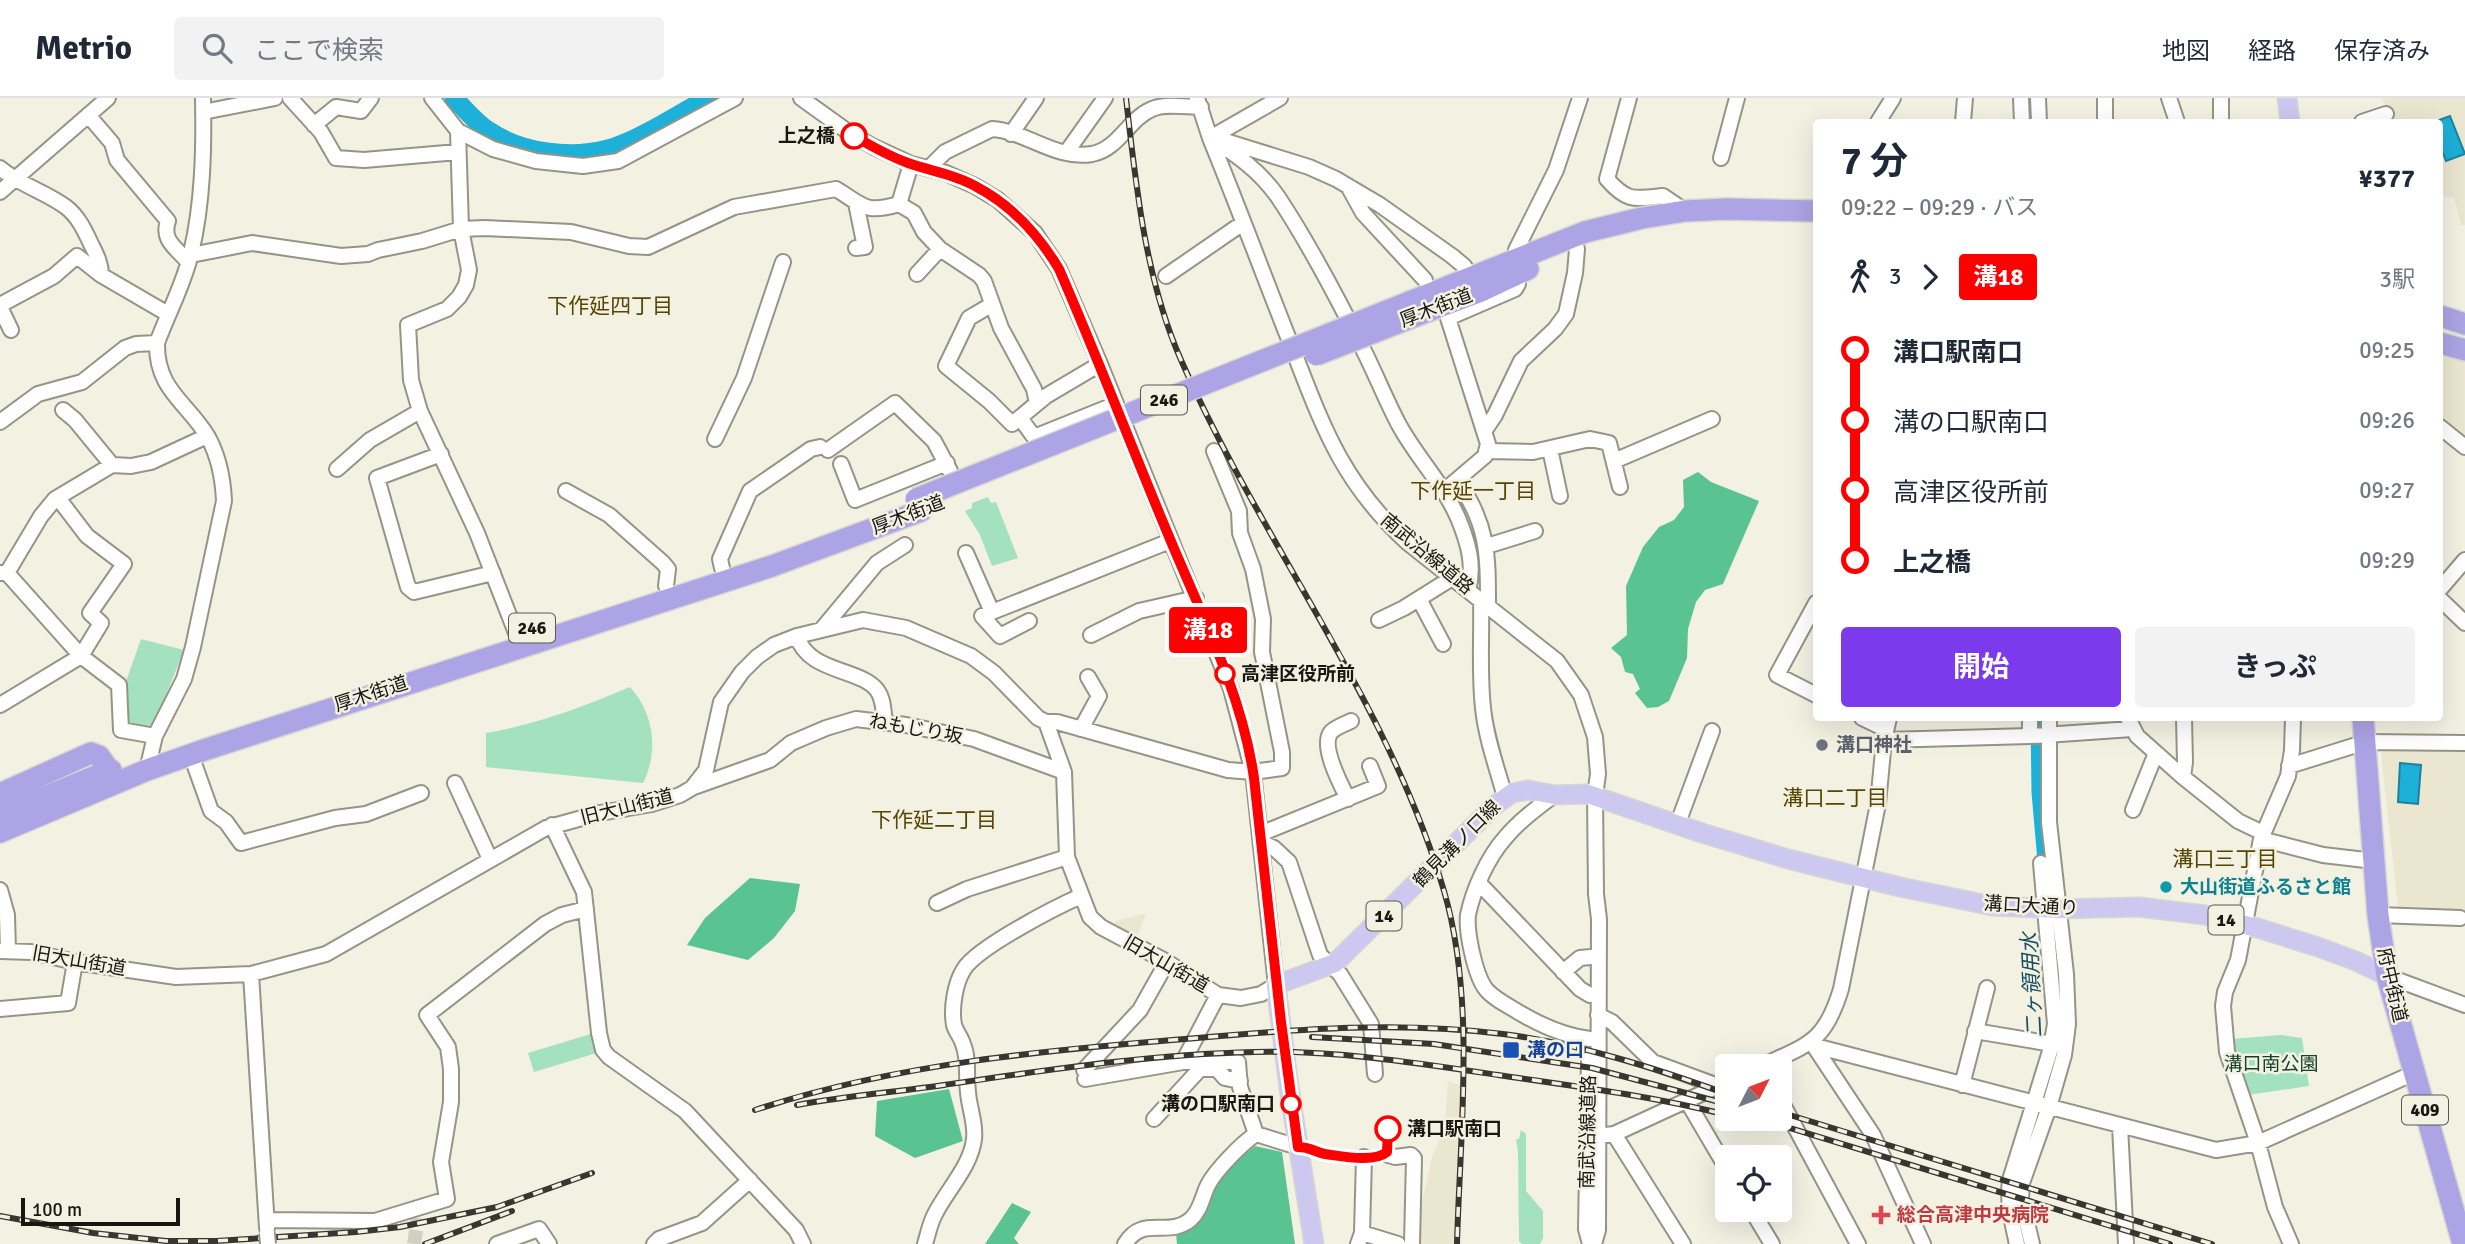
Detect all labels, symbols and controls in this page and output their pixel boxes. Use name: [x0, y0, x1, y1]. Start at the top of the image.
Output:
search box: [174, 17, 664, 80]
text: Metrio: [35, 28, 132, 69]
icon: search: [198, 29, 236, 67]
text: ここで検索: [254, 35, 384, 67]
text: 地図: [2162, 36, 2210, 66]
text: 経路: [2248, 36, 2296, 66]
text: 保存済み: [2334, 36, 2430, 66]
marker: 上之橋: [841, 123, 867, 149]
place label: 上之橋: [778, 124, 835, 148]
text: 7 分: [1841, 138, 1908, 185]
text: ¥377: [2359, 163, 2415, 195]
text: 09:22 – 09:29 · バス: [1841, 193, 2038, 222]
icon: walk: [1841, 258, 1879, 296]
icon: forward: [1911, 258, 1949, 296]
text: 3: [1889, 262, 1901, 291]
text: 溝18: [1973, 262, 2023, 292]
text: 3駅: [2380, 265, 2415, 294]
street label: 厚木街道: [1396, 283, 1476, 333]
district label: 下作延四丁目: [547, 293, 673, 319]
text: 09:25: [2359, 336, 2415, 365]
text: 溝口駅南口: [1893, 337, 2023, 369]
road number: 246: [1141, 386, 1187, 414]
text: 09:26: [2359, 406, 2415, 435]
text: 溝の口駅南口: [1893, 407, 2049, 439]
text: 09:27: [2359, 476, 2415, 505]
text: 高津区役所前: [1893, 477, 2049, 509]
district label: 下作延一丁目: [1410, 478, 1536, 504]
street label: 厚木街道: [868, 490, 948, 540]
street label: 南武沿線道路: [1376, 508, 1478, 600]
text: 09:29: [2359, 546, 2415, 575]
text: 上之橋: [1893, 547, 1971, 579]
line badge: 溝18: [1168, 607, 1248, 653]
road number: 246: [509, 614, 555, 642]
text: 溝18: [1183, 615, 1233, 645]
button: 開始: [1841, 627, 2121, 707]
button: きっぷ: [2135, 627, 2415, 707]
place label: 高津区役所前: [1241, 662, 1355, 686]
marker: 高津区役所前: [1215, 664, 1235, 684]
street label: 厚木街道: [331, 671, 411, 717]
street label: ねもじり坂: [867, 709, 965, 749]
place label: 溝口神社: [1836, 733, 1912, 757]
marker: 溝口神社: [1814, 737, 1830, 753]
street label: 旧大山街道: [578, 784, 676, 830]
district label: 溝口二丁目: [1783, 785, 1888, 811]
street label: 鶴見溝ノ口線: [1408, 795, 1506, 893]
district label: 下作延二丁目: [871, 807, 997, 833]
district label: 溝口三丁目: [2173, 846, 2278, 872]
place label: 大山街道ふるさと館: [2180, 875, 2351, 899]
marker: 大山街道ふるさと館: [2158, 879, 2174, 895]
street label: 溝口大通り: [1983, 892, 2079, 920]
road number: 14: [1366, 902, 1402, 930]
road number: 14: [2208, 906, 2244, 934]
street label: 旧大山街道: [1119, 930, 1213, 998]
water label: 二ヶ領用水: [2016, 930, 2048, 1038]
street label: 旧大山街道: [30, 941, 128, 981]
street label: 府中街道: [2372, 945, 2412, 1025]
place label: 溝の口: [1527, 1038, 1584, 1062]
marker: 溝の口: [1501, 1040, 1521, 1060]
park label: 溝口南公園: [2223, 1052, 2319, 1076]
north arrow: [1715, 1054, 1792, 1130]
map controls: [1715, 1054, 1792, 1222]
street label: 南武沿線道路: [1575, 1075, 1601, 1189]
place label: 溝の口駅南口: [1161, 1092, 1275, 1116]
marker: 溝の口駅南口: [1281, 1094, 1301, 1114]
road number: 409: [2402, 1096, 2448, 1125]
marker: 溝口駅南口: [1375, 1116, 1401, 1142]
place label: 溝口駅南口: [1407, 1117, 1502, 1141]
button: locate: [1715, 1145, 1792, 1222]
scale bar: [21, 1195, 180, 1227]
text: 100 m: [32, 1198, 82, 1222]
place label: 総合高津中央病院: [1897, 1203, 2049, 1227]
marker: 総合高津中央病院: [1871, 1205, 1891, 1225]

